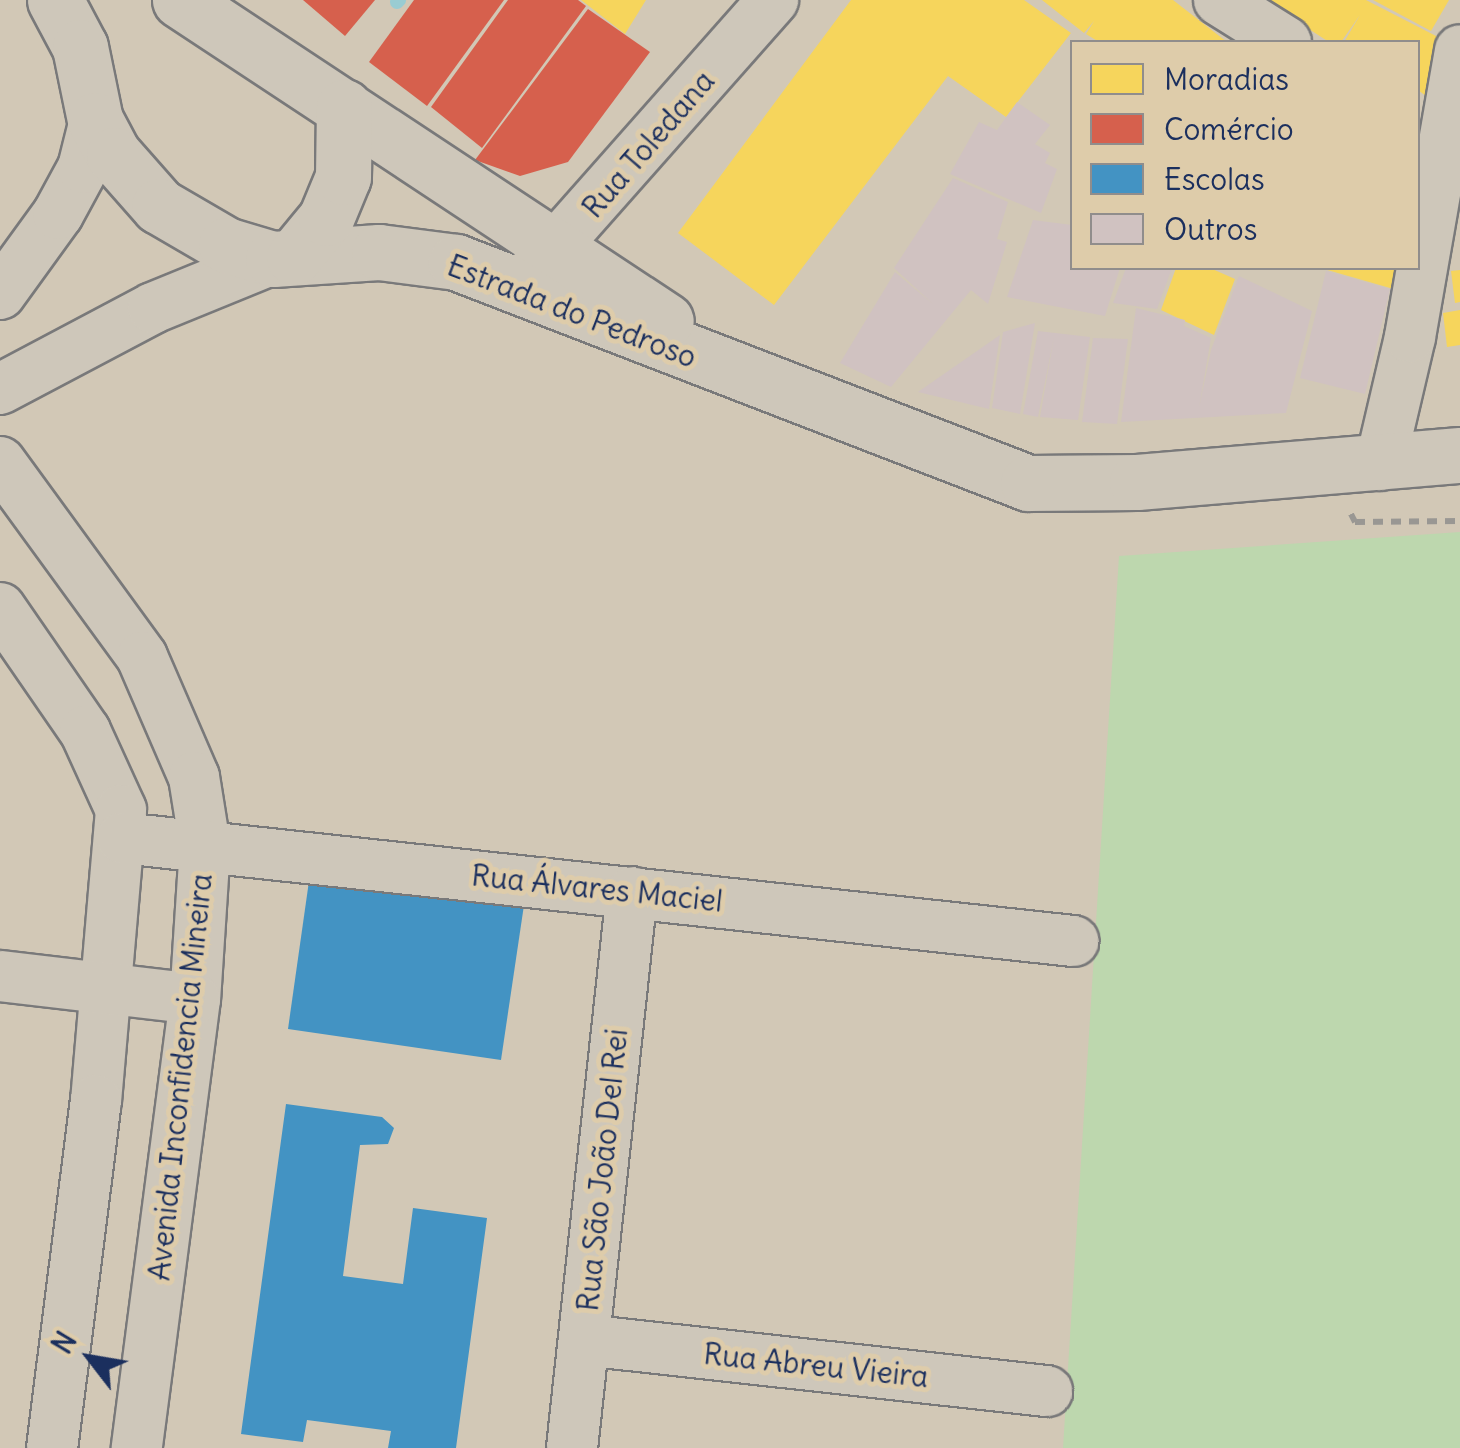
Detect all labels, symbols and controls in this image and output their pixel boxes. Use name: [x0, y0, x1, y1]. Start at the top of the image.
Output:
legend: [1070, 40, 1420, 270]
text: Moradias: [1164, 60, 1289, 98]
street label: Rua Toledana: [574, 63, 722, 225]
text: Comércio: [1164, 110, 1294, 148]
text: Escolas: [1164, 160, 1265, 198]
text: Outros: [1164, 210, 1257, 248]
street label: Estrada do Pedroso: [442, 247, 702, 375]
street label: Rua Álvares Maciel: [470, 857, 724, 919]
street label: Avenida Inconfidencia Mineira: [141, 872, 219, 1282]
street label: Rua São João Del Rei: [569, 1027, 635, 1313]
north arrow: [40, 1308, 140, 1408]
text: N: [44, 1325, 85, 1360]
street label: Rua Abreu Vieira: [702, 1335, 930, 1395]

